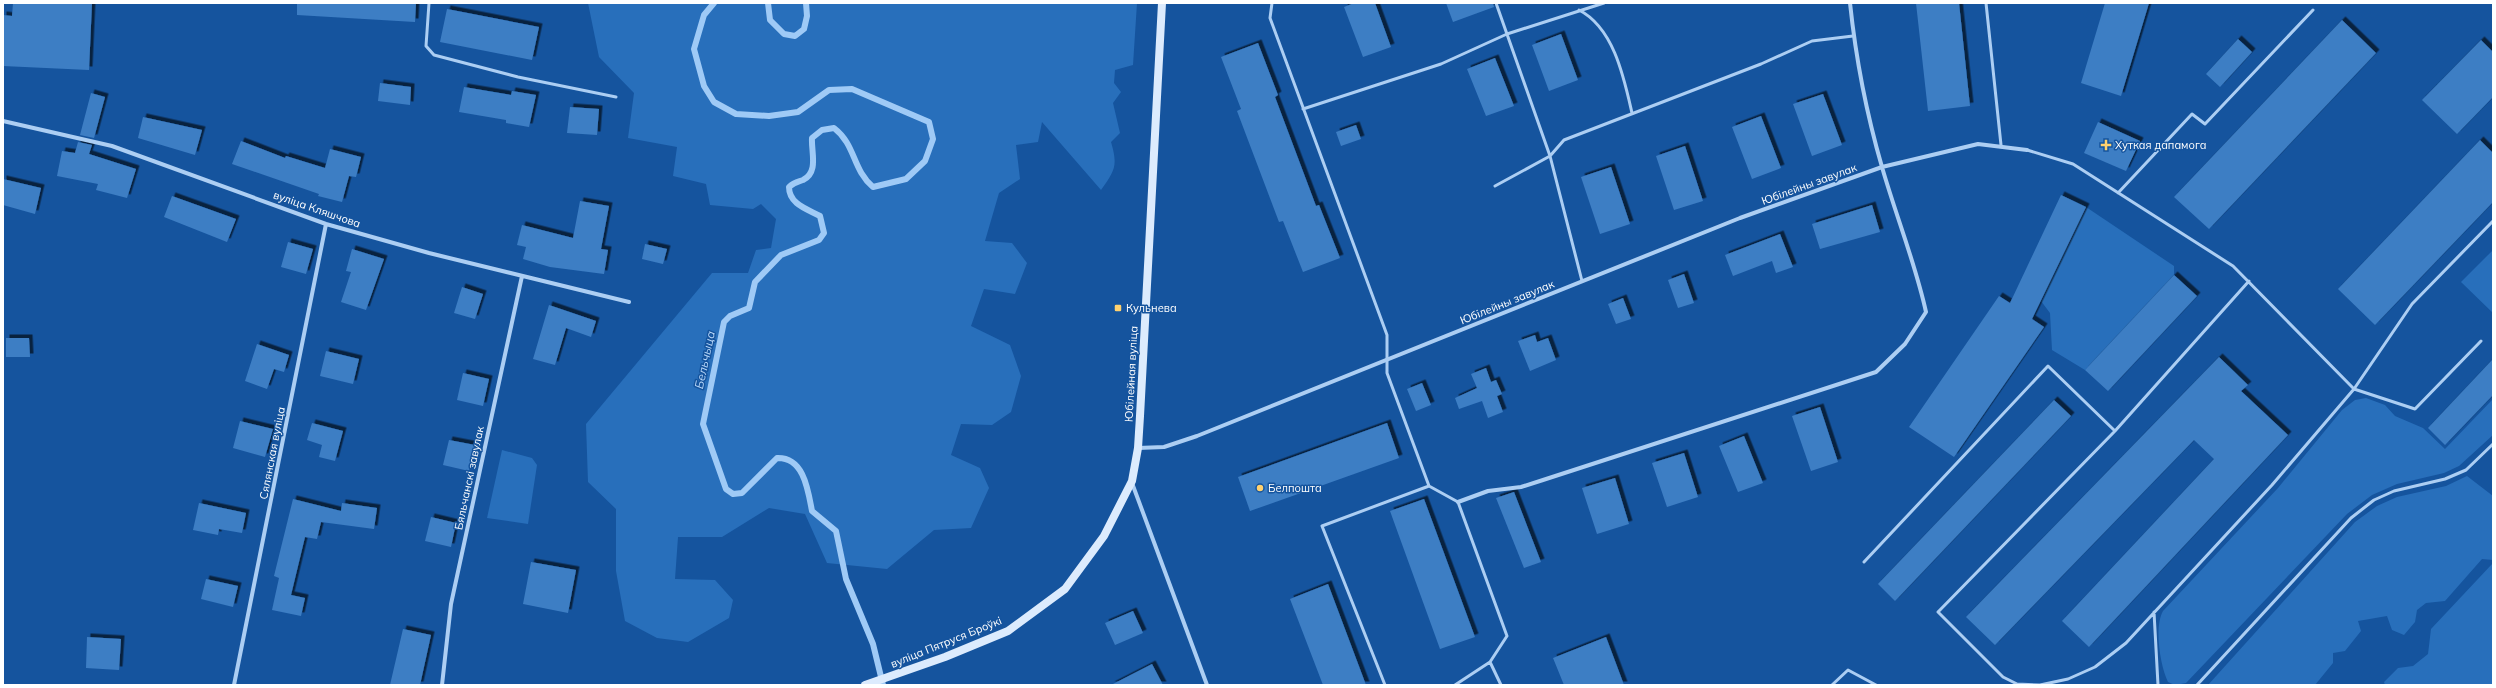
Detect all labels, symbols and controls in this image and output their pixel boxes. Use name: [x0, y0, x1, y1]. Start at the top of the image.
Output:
place label: Хуткая дапамога: [2115, 138, 2207, 152]
marker: Хуткая дапамога: [2100, 139, 2112, 151]
street label: Юбілейны завулак: [1759, 160, 1859, 208]
street label: вуліца Кляшчова: [272, 188, 362, 230]
street label: Юбілейны завулак: [1458, 277, 1556, 327]
place label: Кульнева: [1126, 301, 1177, 315]
marker: Кульнева: [1113, 303, 1123, 313]
street label: Юбілейная вуліца: [1121, 326, 1141, 422]
water label: Бельчыца: [691, 330, 718, 390]
street label: Сялянская вуліца: [256, 405, 288, 501]
street label: Бяльчанскі завулак: [451, 425, 487, 531]
place label: Белпошта: [1268, 481, 1322, 495]
marker: Белпошта: [1255, 483, 1265, 493]
street label: вуліца Пятруся Броўкі: [888, 613, 1004, 671]

